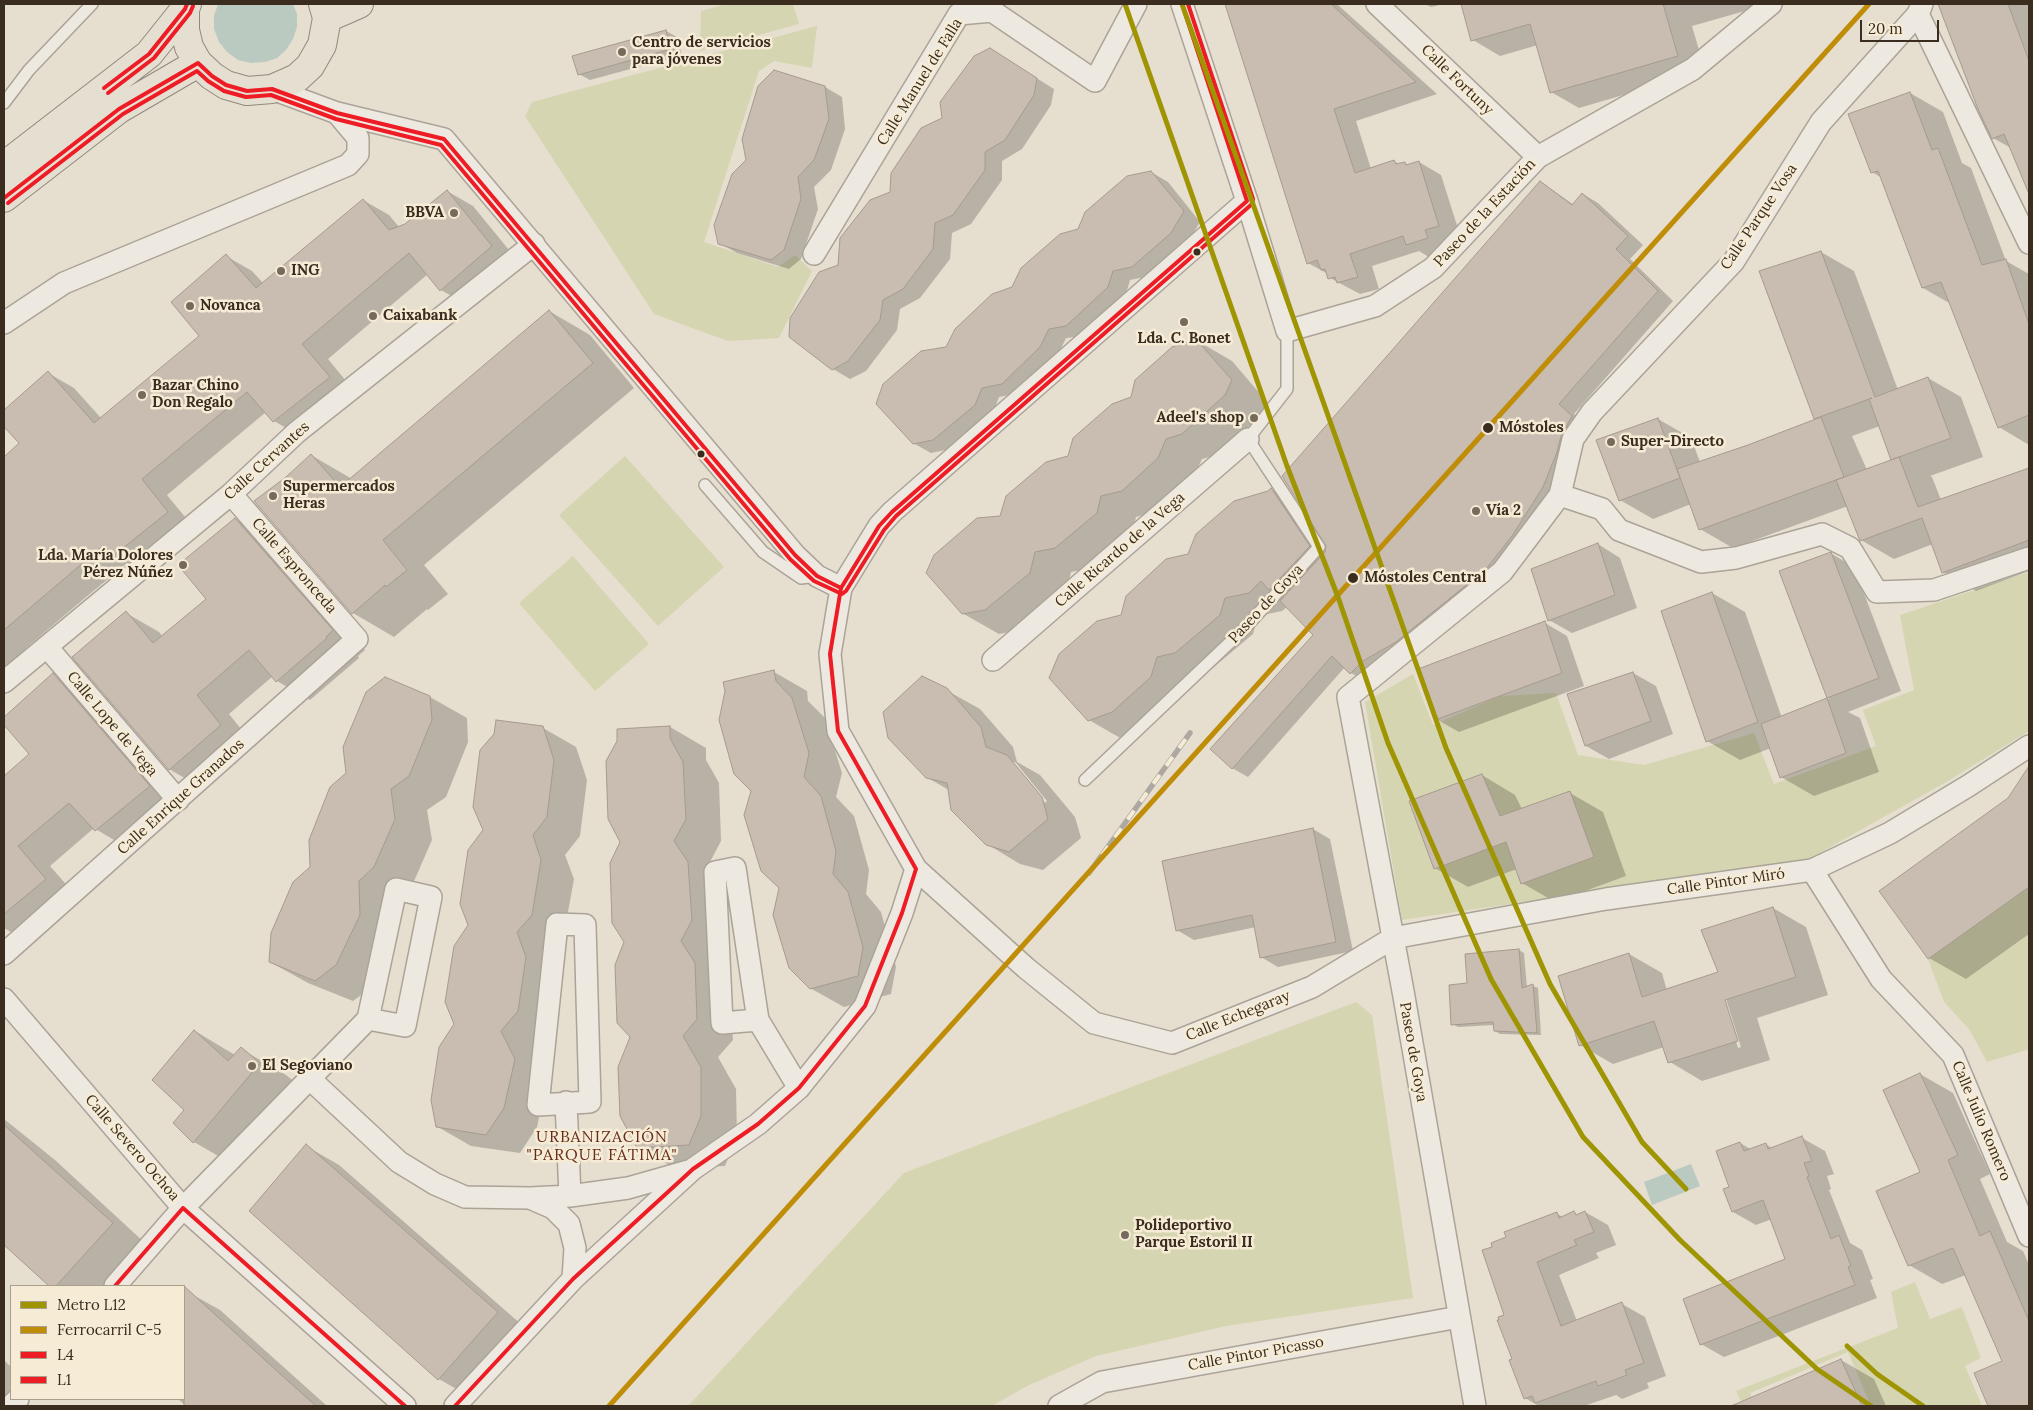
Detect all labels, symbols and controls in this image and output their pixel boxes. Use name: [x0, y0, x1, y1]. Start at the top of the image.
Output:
scale bar: [1863, 10, 1942, 42]
street label: Calle Manuel de Falla: [874, 15, 966, 149]
text: 20 m: [1868, 19, 1903, 38]
place label: Centro de servicios para jóvenes: [632, 34, 771, 69]
street label: Calle Fortuny: [1417, 41, 1497, 119]
marker: Centro de servicios para jóvenes: [616, 46, 628, 58]
street label: Paseo de la Estación: [1430, 155, 1540, 271]
street label: Calle Parque Vosa: [1717, 161, 1801, 273]
place label: BBVA: [405, 204, 444, 222]
marker: BBVA: [448, 207, 460, 219]
unlabelled marker: [1192, 247, 1202, 257]
place label: ING: [291, 262, 320, 280]
marker: ING: [275, 265, 287, 277]
place label: Novanca: [200, 297, 261, 315]
marker: Novanca: [184, 300, 196, 312]
place label: Caixabank: [383, 307, 457, 325]
marker: Caixabank: [367, 310, 379, 322]
marker: Lda. C. Bonet: [1178, 316, 1190, 328]
place label: Lda. C. Bonet: [1137, 330, 1231, 348]
place label: Bazar Chino Don Regalo: [152, 377, 239, 412]
marker: Bazar Chino Don Regalo: [136, 389, 148, 401]
place label: Adeel's shop: [1156, 409, 1244, 427]
marker: Adeel's shop: [1248, 412, 1260, 424]
street label: Calle Cervantes: [221, 418, 313, 504]
place label: Móstoles: [1499, 419, 1564, 437]
marker: Móstoles: [1481, 421, 1495, 435]
place label: Super-Directo: [1621, 433, 1724, 451]
marker: Super-Directo: [1605, 436, 1617, 448]
unlabelled marker: [696, 449, 706, 459]
place label: Supermercados Heras: [283, 478, 395, 513]
street label: Calle Ricardo de la Vega: [1051, 489, 1189, 611]
marker: Supermercados Heras: [267, 490, 279, 502]
place label: Vía 2: [1486, 502, 1521, 520]
marker: Vía 2: [1470, 505, 1482, 517]
street label: Calle Espronceda: [248, 515, 340, 617]
place label: Lda. María Dolores Pérez Núñez: [38, 547, 173, 582]
marker: Lda. María Dolores Pérez Núñez: [177, 559, 189, 571]
street label: Paseo de Goya: [1225, 561, 1307, 647]
place label: Móstoles Central: [1364, 569, 1486, 587]
marker: Móstoles Central: [1346, 571, 1360, 585]
street label: Calle Lope de Vega: [63, 668, 161, 780]
street label: Calle Enrique Granados: [114, 735, 248, 859]
street label: Calle Pintor Miró: [1666, 865, 1786, 899]
street label: Calle Echegaray: [1183, 987, 1293, 1045]
street label: Paseo de Goya: [1395, 1001, 1431, 1103]
place label: El Segoviano: [262, 1057, 353, 1075]
street label: Calle Julio Romero: [1948, 1058, 2014, 1184]
marker: El Segoviano: [246, 1060, 258, 1072]
street label: Calle Severo Ochoa: [81, 1091, 183, 1205]
district label: URBANIZACIÓN "PARQUE FÁTIMA": [524, 1127, 680, 1165]
place label: Polideportivo Parque Estoril II: [1135, 1217, 1253, 1252]
marker: Polideportivo Parque Estoril II: [1119, 1229, 1131, 1241]
legend: [10, 1285, 185, 1400]
text: Metro L12: [57, 1295, 126, 1314]
text: Ferrocarril C-5: [57, 1320, 161, 1339]
street label: Calle Pintor Picasso: [1187, 1333, 1325, 1375]
text: L4: [57, 1345, 74, 1364]
text: L1: [57, 1370, 71, 1389]

